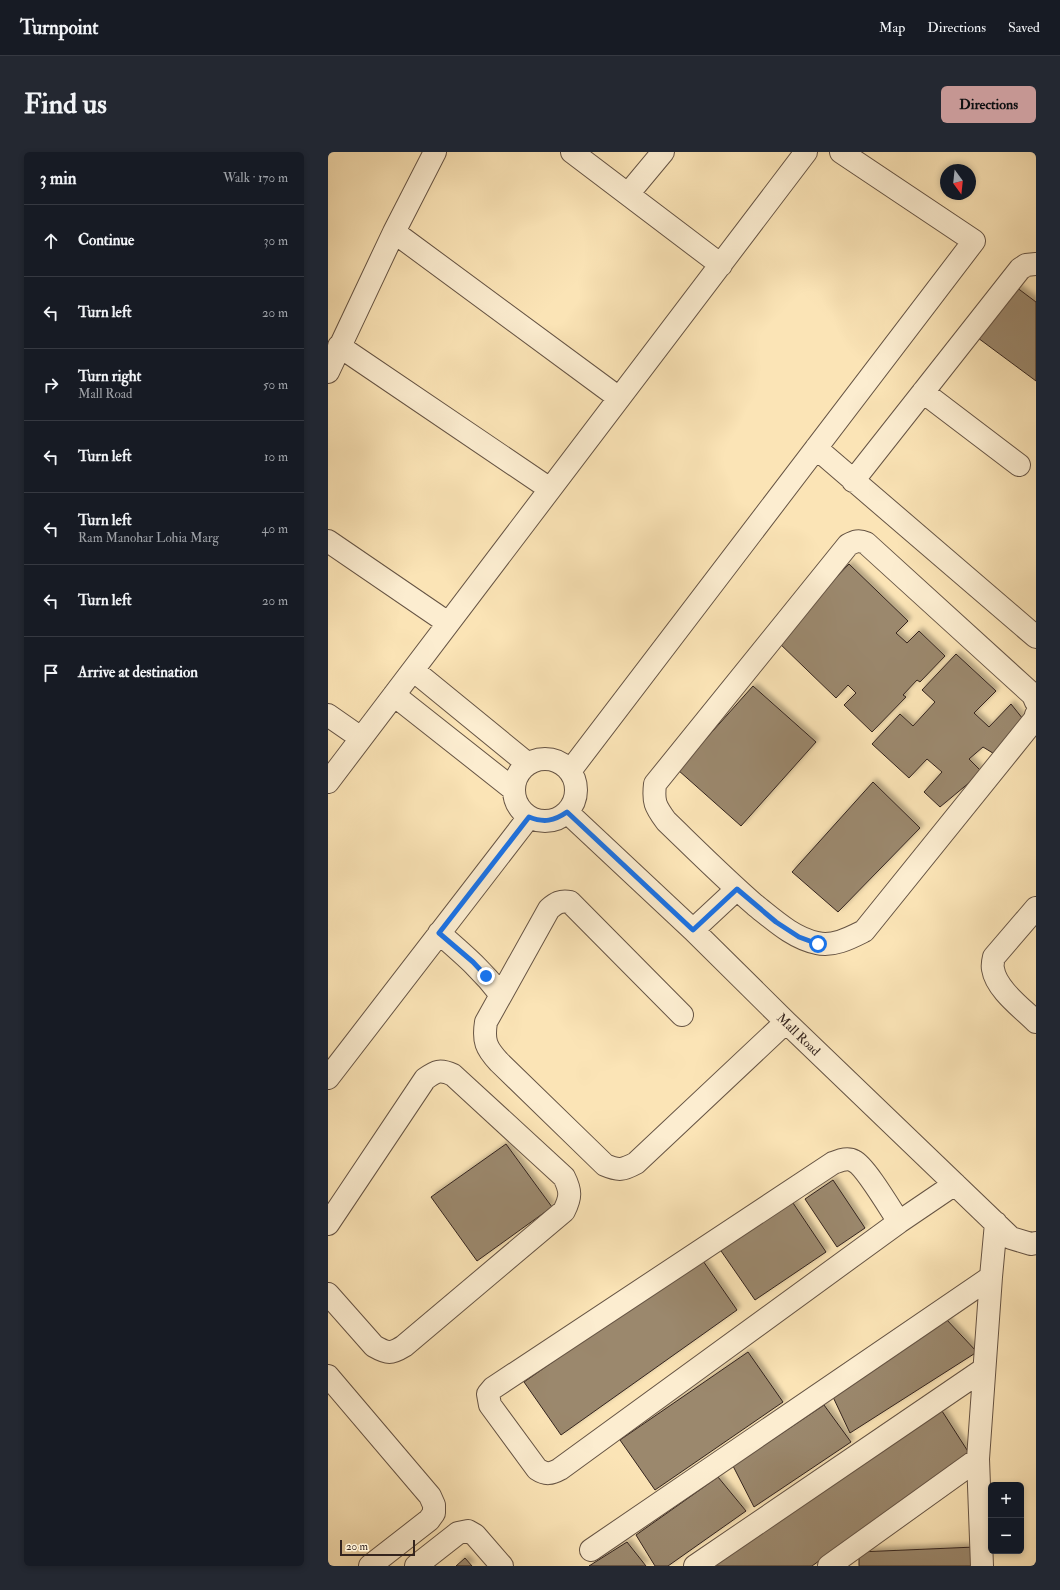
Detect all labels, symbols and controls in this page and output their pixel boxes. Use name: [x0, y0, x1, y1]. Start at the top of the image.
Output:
text: Turnpoint: [20, 16, 98, 40]
text: Map: [879, 19, 905, 36]
text: Directions: [927, 19, 986, 36]
text: Saved: [1008, 19, 1040, 36]
button: Directions: [941, 86, 1036, 123]
text: Find us: [24, 87, 107, 122]
north arrow: [940, 164, 976, 200]
text: 3 min: [40, 168, 77, 189]
text: Walk · 170 m: [223, 170, 288, 186]
icon: ahead: [40, 230, 62, 252]
text: Continue: [78, 231, 134, 250]
text: 30 m: [264, 233, 288, 249]
icon: left: [40, 302, 62, 324]
text: Turn left: [78, 303, 132, 322]
text: 20 m: [262, 305, 288, 321]
text: Turn right: [78, 367, 141, 386]
icon: right: [40, 374, 62, 396]
text: 50 m: [263, 377, 288, 393]
text: Mall Road: [78, 386, 132, 402]
icon: left: [40, 446, 62, 468]
text: Turn left: [78, 447, 132, 466]
text: 10 m: [264, 449, 288, 465]
text: Turn left: [78, 511, 132, 530]
icon: left: [40, 518, 62, 540]
text: 40 m: [262, 521, 288, 537]
text: Ram Manohar Lohia Marg: [78, 530, 219, 546]
icon: left: [40, 590, 62, 612]
text: Turn left: [78, 591, 132, 610]
text: 20 m: [262, 593, 288, 609]
icon: arrive: [40, 662, 62, 684]
text: Arrive at destination: [78, 663, 198, 682]
route start: [809, 935, 827, 953]
route end: [477, 967, 495, 985]
street label: Mall Road: [773, 1010, 824, 1060]
map controls: [988, 1482, 1024, 1554]
button: +: [988, 1482, 1024, 1518]
button: −: [988, 1518, 1024, 1554]
scale bar: [340, 1538, 415, 1557]
text: 20 m: [346, 1540, 368, 1553]

